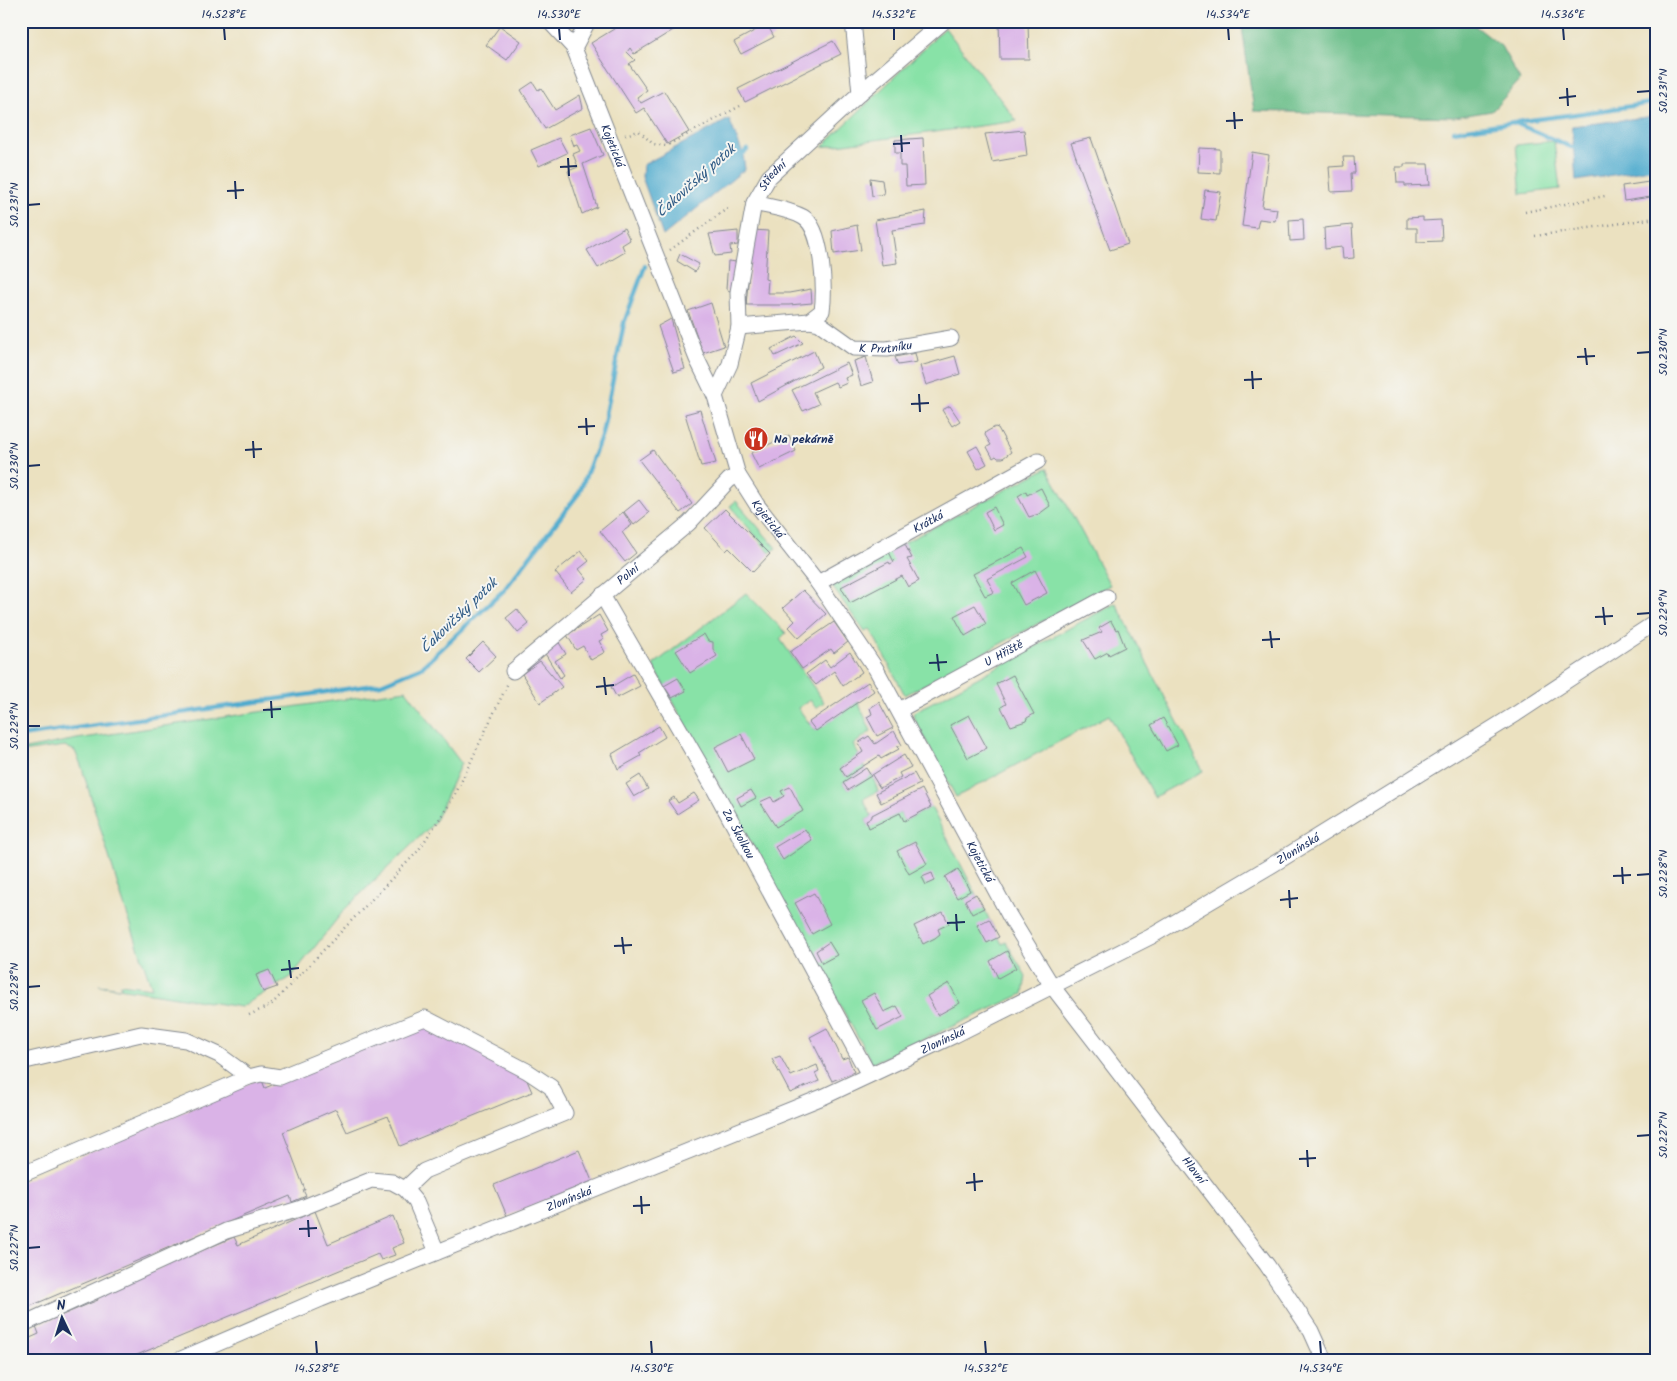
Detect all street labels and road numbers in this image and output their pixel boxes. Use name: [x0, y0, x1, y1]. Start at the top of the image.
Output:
street label: Kojetická: [596, 121, 630, 172]
street label: Střední: [753, 154, 792, 194]
street label: K Prutníku: [858, 335, 914, 359]
street label: Kojetická: [746, 496, 790, 544]
street label: Krátká: [909, 505, 948, 538]
street label: Polní: [612, 558, 645, 590]
street label: U Hřiště: [981, 635, 1027, 672]
street label: Za Školkou: [717, 805, 760, 863]
street label: Zlonínská: [1273, 828, 1325, 870]
street label: Kojetická: [961, 837, 1000, 887]
street label: Zlonínská: [917, 1021, 970, 1060]
street label: Hlavní: [1177, 1152, 1212, 1190]
street label: Zlonínská: [543, 1181, 596, 1217]

